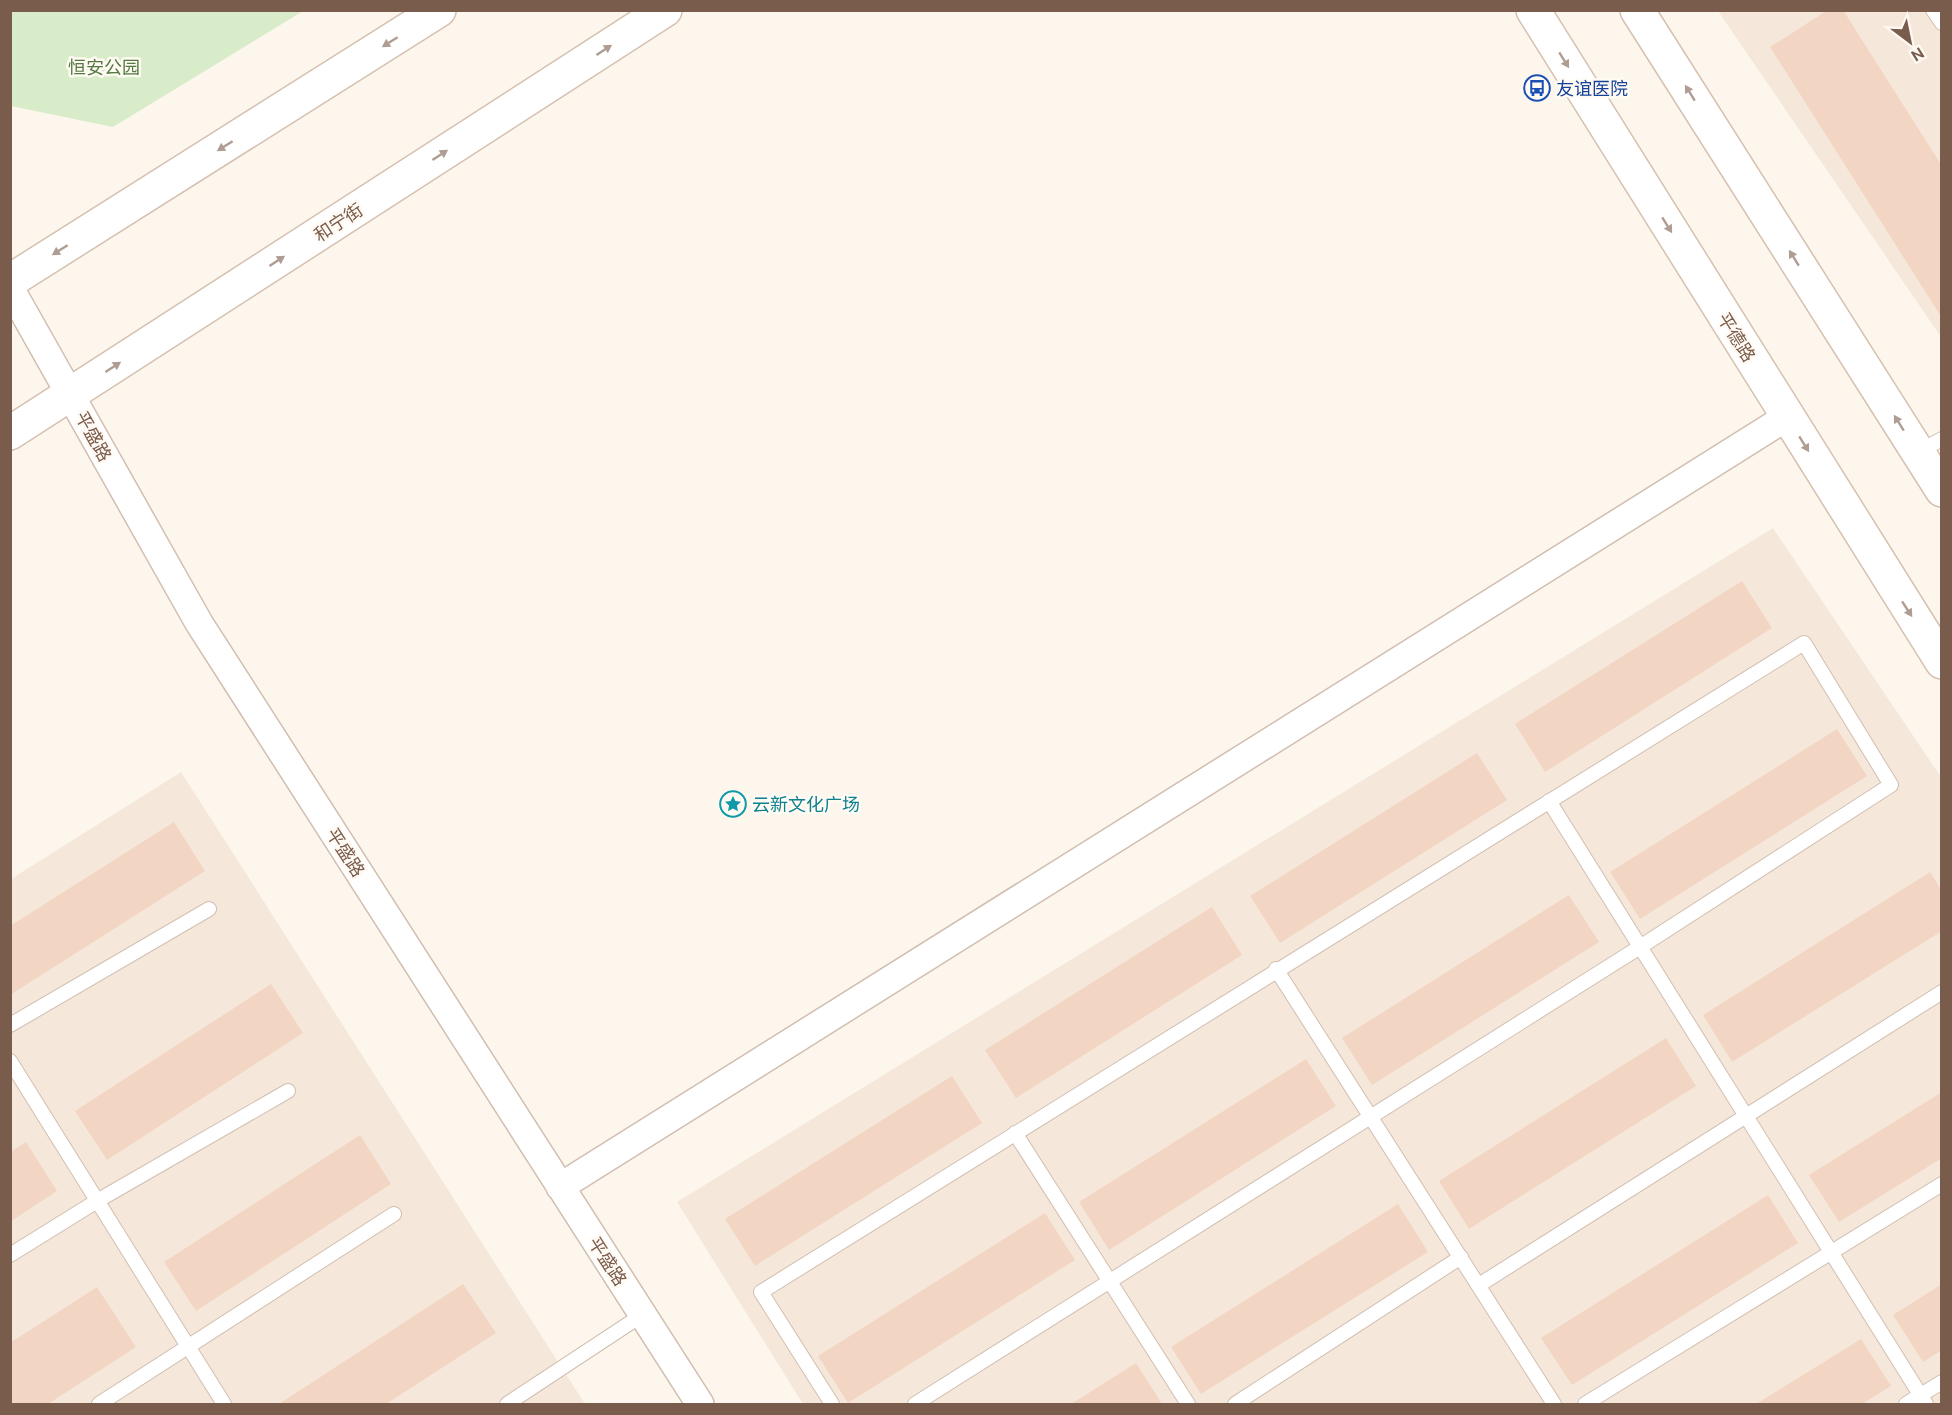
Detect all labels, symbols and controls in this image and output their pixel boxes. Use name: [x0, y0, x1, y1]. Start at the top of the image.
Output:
north arrow: [1880, 12, 1940, 72]
one-way arrow: [382, 36, 398, 47]
one-way arrow: [596, 44, 612, 55]
text: N: [1908, 44, 1928, 66]
one-way arrow: [1558, 52, 1569, 68]
park label: 恒安公园: [68, 57, 140, 77]
bus stop icon: 友谊医院: [1522, 73, 1552, 103]
place label: 友谊医院: [1556, 78, 1628, 98]
one-way arrow: [1684, 85, 1695, 102]
one-way arrow: [217, 140, 233, 151]
one-way arrow: [432, 150, 449, 161]
street label: 和宁街: [310, 199, 366, 245]
one-way arrow: [1661, 217, 1673, 233]
one-way arrow: [52, 244, 68, 255]
one-way arrow: [1789, 250, 1800, 266]
one-way arrow: [268, 256, 285, 267]
street label: 平德路: [1714, 309, 1760, 365]
one-way arrow: [105, 362, 121, 373]
street label: 平盛路: [72, 408, 116, 464]
one-way arrow: [1893, 414, 1904, 431]
one-way arrow: [1798, 436, 1809, 452]
one-way arrow: [1902, 601, 1913, 618]
place icon: 云新文化广场: [718, 789, 748, 819]
place label: 云新文化广场: [752, 794, 860, 814]
street label: 平盛路: [323, 824, 369, 880]
street label: 平盛路: [585, 1233, 631, 1289]

